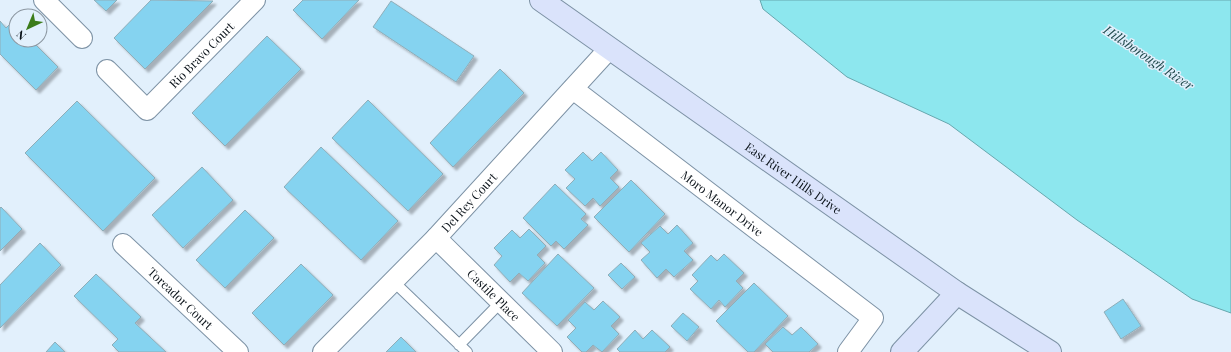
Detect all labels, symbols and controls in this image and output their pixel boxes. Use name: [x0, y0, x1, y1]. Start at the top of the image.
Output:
north arrow: [8, 8, 48, 48]
street label: Rio Bravo Court: [165, 18, 238, 91]
water label: Hillsborough River: [1100, 20, 1197, 94]
text: N: [13, 27, 29, 44]
street label: East River Hills Drive: [742, 138, 845, 217]
street label: Moro Manor Drive: [678, 167, 767, 240]
street label: Del Rey Court: [437, 169, 501, 235]
street label: Toreador Court: [145, 264, 217, 333]
street label: Castile Place: [464, 265, 524, 324]

